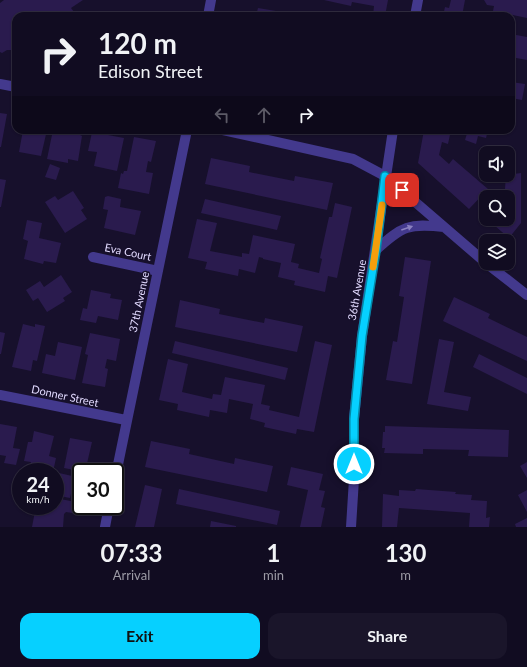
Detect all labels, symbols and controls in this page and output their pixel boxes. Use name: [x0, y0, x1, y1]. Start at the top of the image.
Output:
text: 120 m: [98, 26, 177, 60]
icon: right: [32, 28, 84, 80]
text: Edison Street: [98, 60, 202, 82]
icon: left: [211, 104, 233, 126]
icon: ahead: [253, 104, 275, 126]
icon: right: [295, 104, 317, 126]
map controls: [479, 146, 515, 270]
button: sound: [479, 146, 515, 182]
pin: [385, 173, 419, 207]
icon: arrive: [391, 179, 413, 201]
button: search: [479, 190, 515, 226]
one-way arrow: [401, 225, 413, 231]
button: layers: [479, 234, 515, 270]
street label: Eva Court: [104, 240, 153, 263]
street label: 36th Avenue: [345, 258, 368, 321]
street label: 37th Avenue: [126, 270, 151, 333]
street label: Donner Street: [30, 382, 100, 409]
position arrow: [333, 443, 375, 485]
speed limit sign: 30: [72, 463, 124, 515]
text: 24: [26, 472, 50, 496]
text: km/h: [26, 493, 50, 505]
text: 07:33: [101, 538, 162, 567]
text: 1: [267, 538, 281, 567]
text: 130: [385, 538, 426, 567]
text: Arrival: [113, 567, 150, 583]
text: min: [263, 567, 284, 583]
text: m: [400, 567, 411, 583]
button: Exit: [20, 613, 260, 659]
button: Share: [268, 613, 507, 659]

